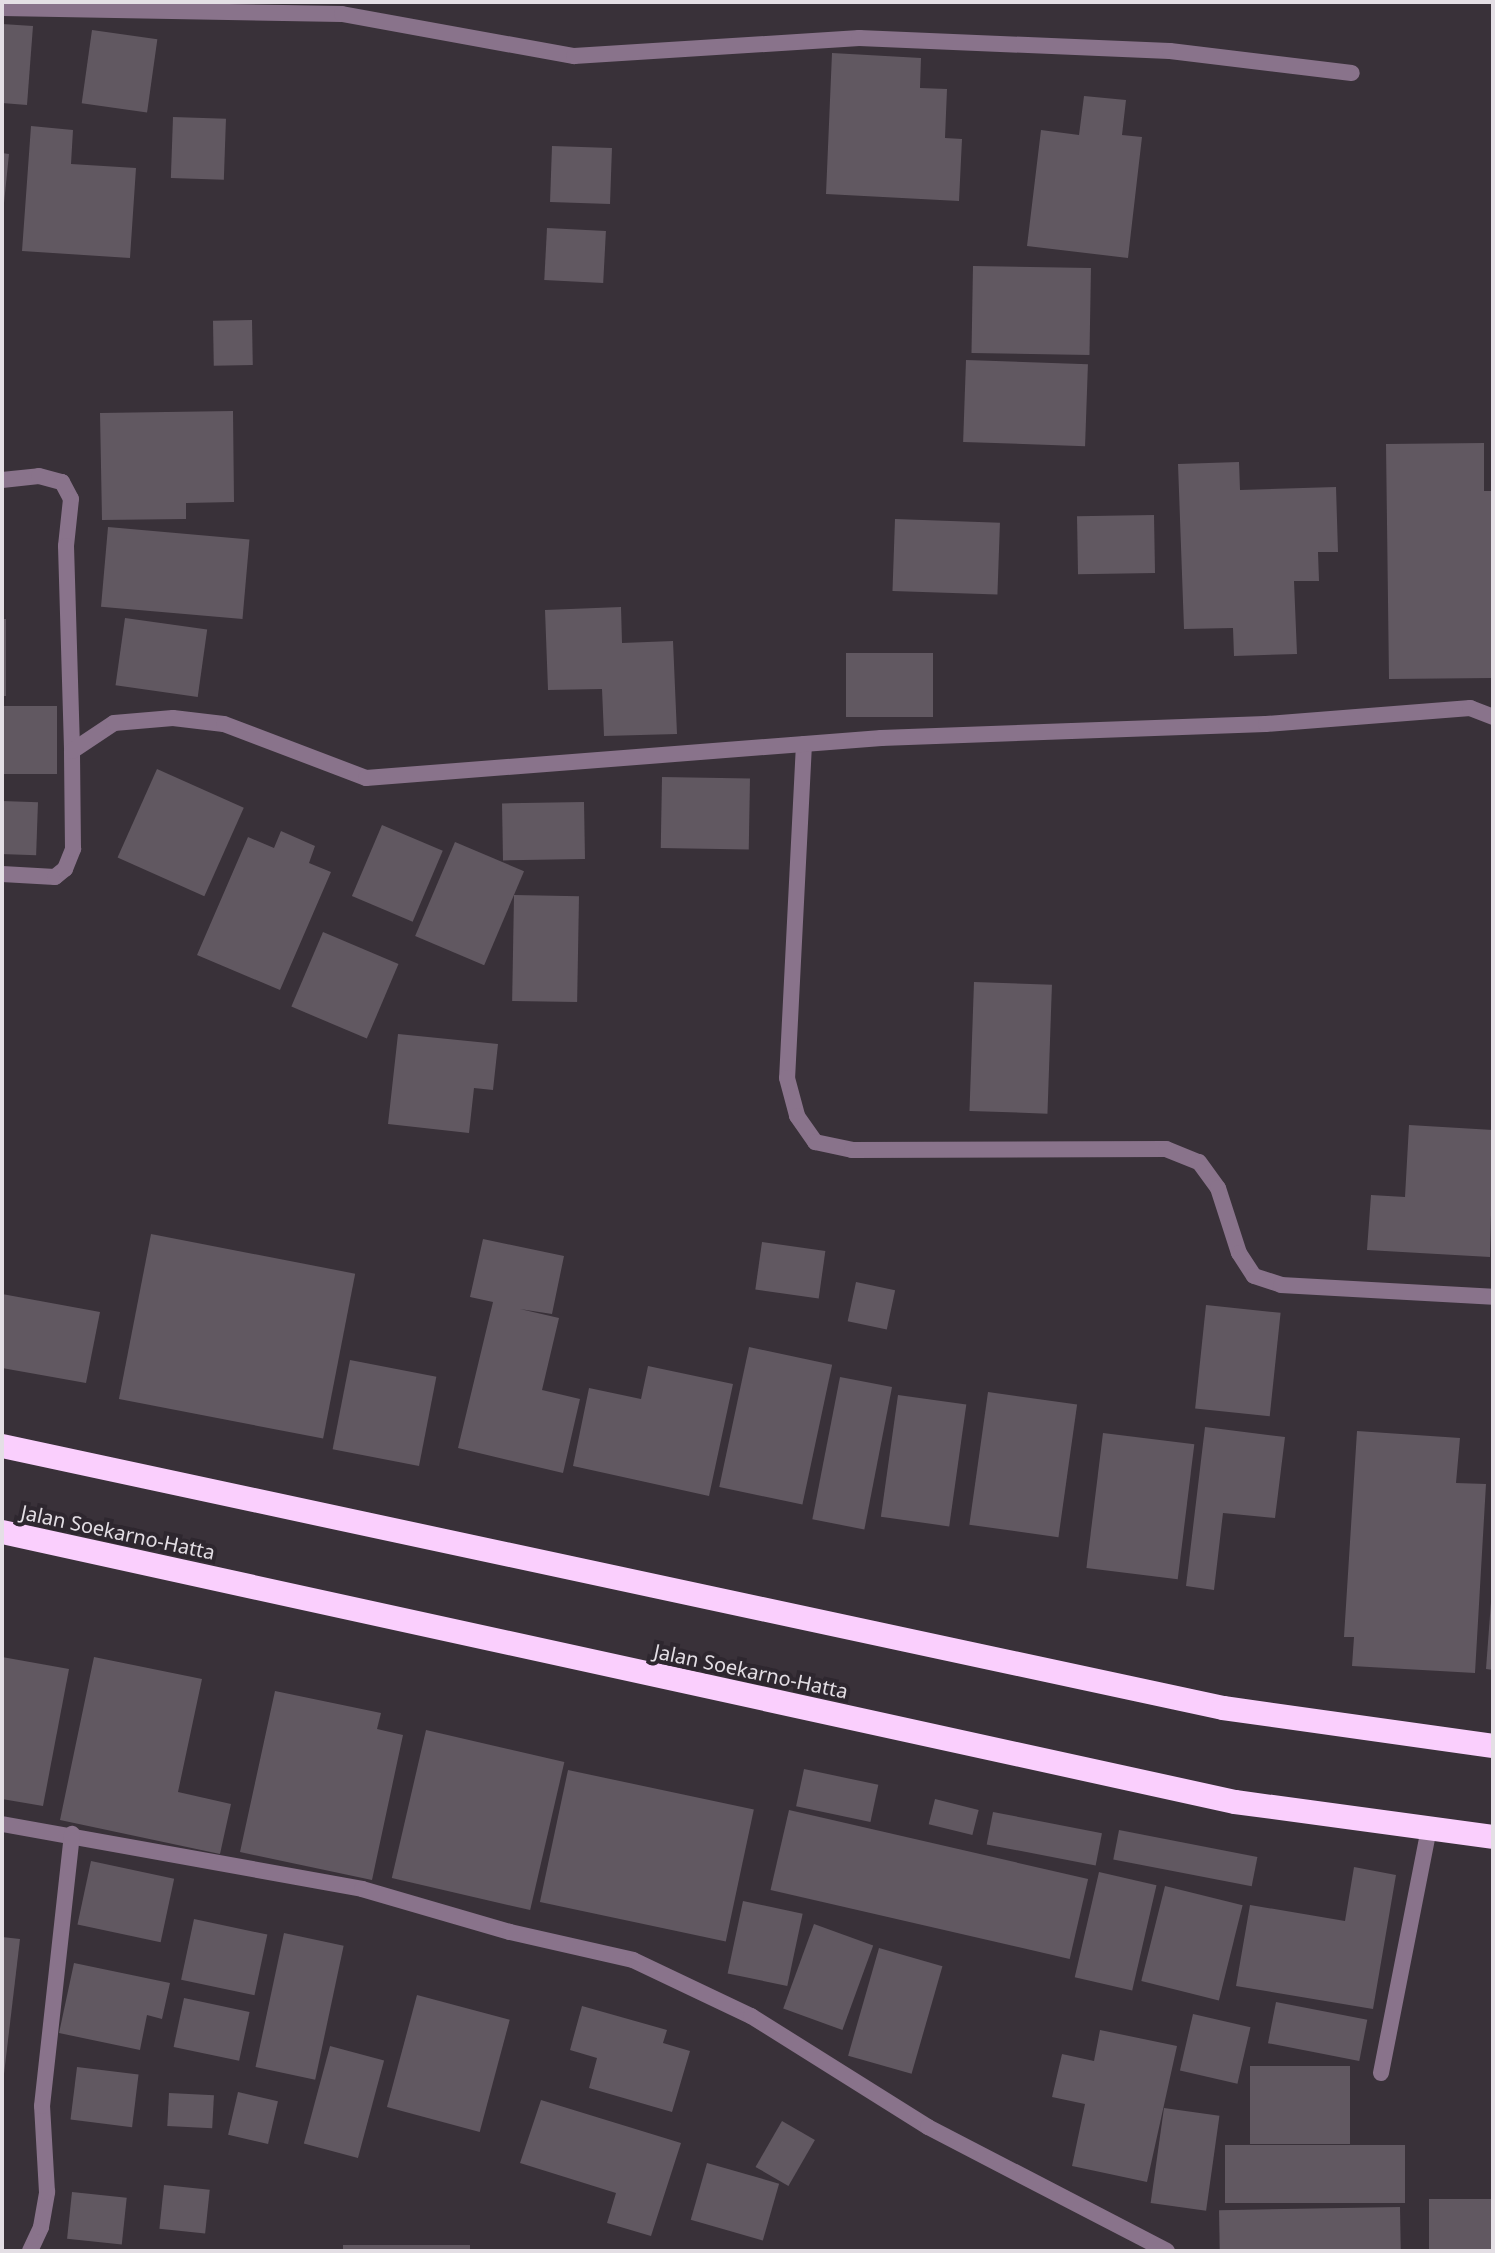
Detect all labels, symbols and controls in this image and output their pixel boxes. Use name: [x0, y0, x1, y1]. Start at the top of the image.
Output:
street label: Jalan Soekarno-Hatta: [19, 1500, 217, 1564]
street label: Jalan Soekarno-Hatta: [652, 1639, 850, 1703]

